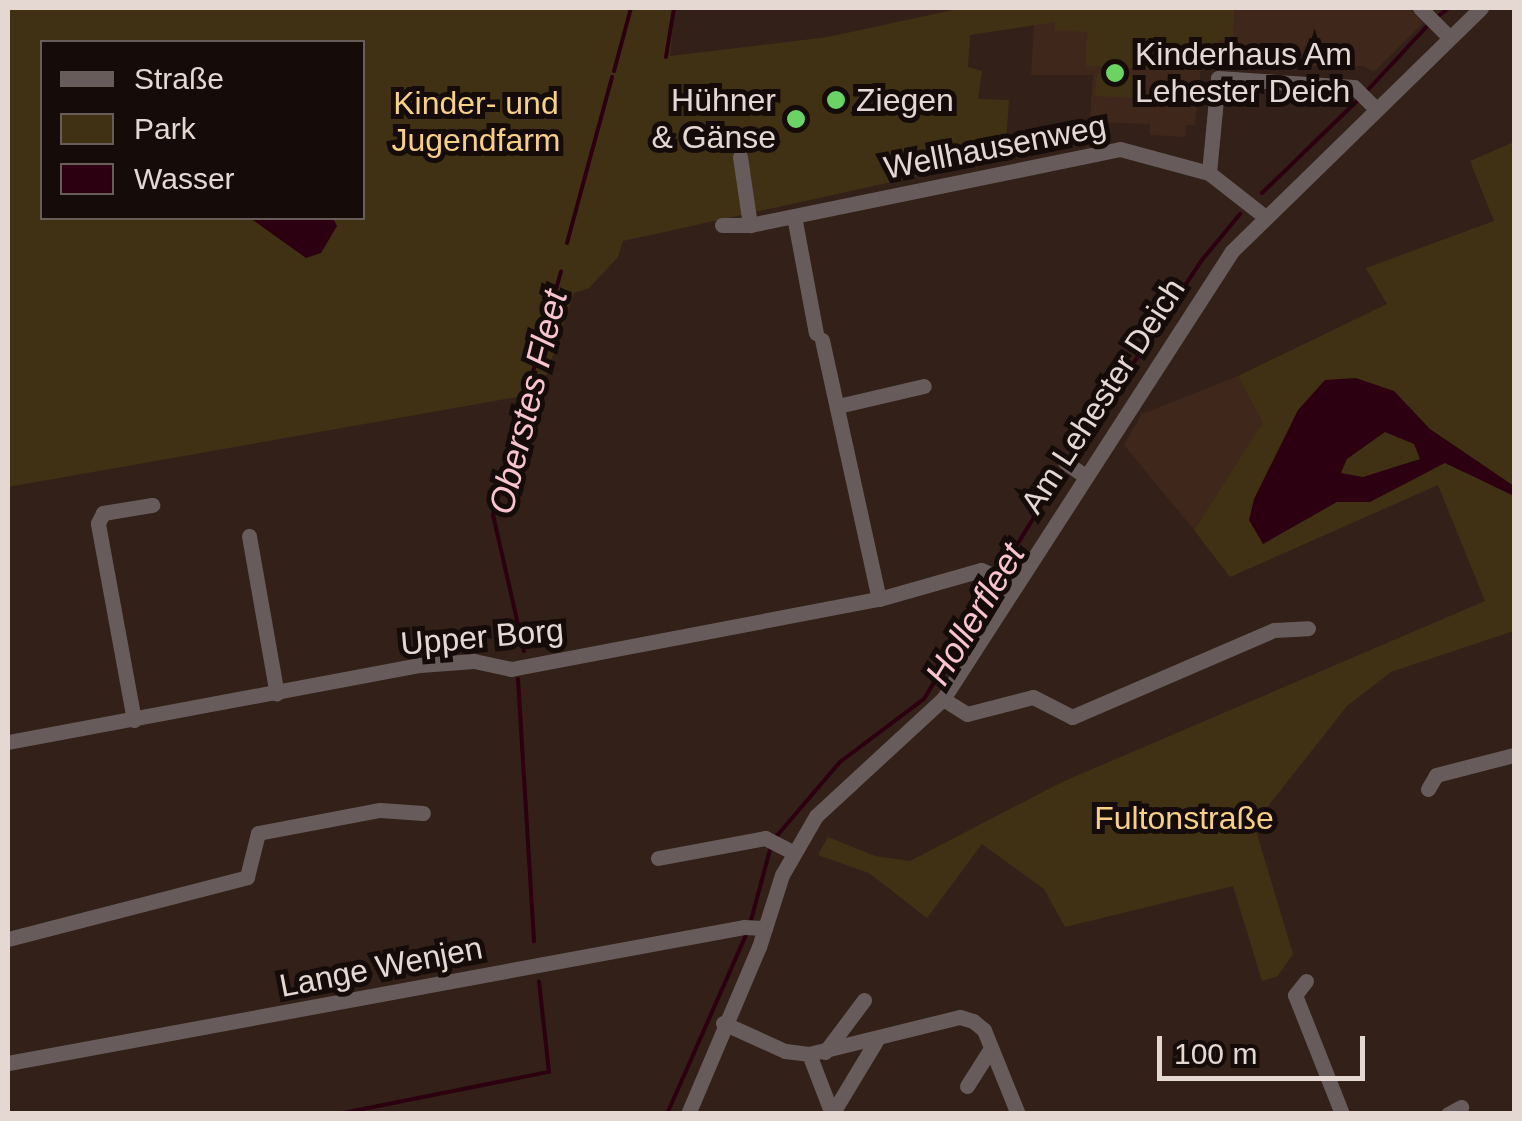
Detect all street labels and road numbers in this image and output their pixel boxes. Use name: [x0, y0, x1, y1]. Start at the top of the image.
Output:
street label: Wellhausenweg: [881, 107, 1109, 187]
street label: Am Lehester Deich: [1013, 271, 1193, 521]
street label: Upper Borg: [399, 611, 565, 663]
street label: Lange Wenjen: [276, 929, 486, 1005]

